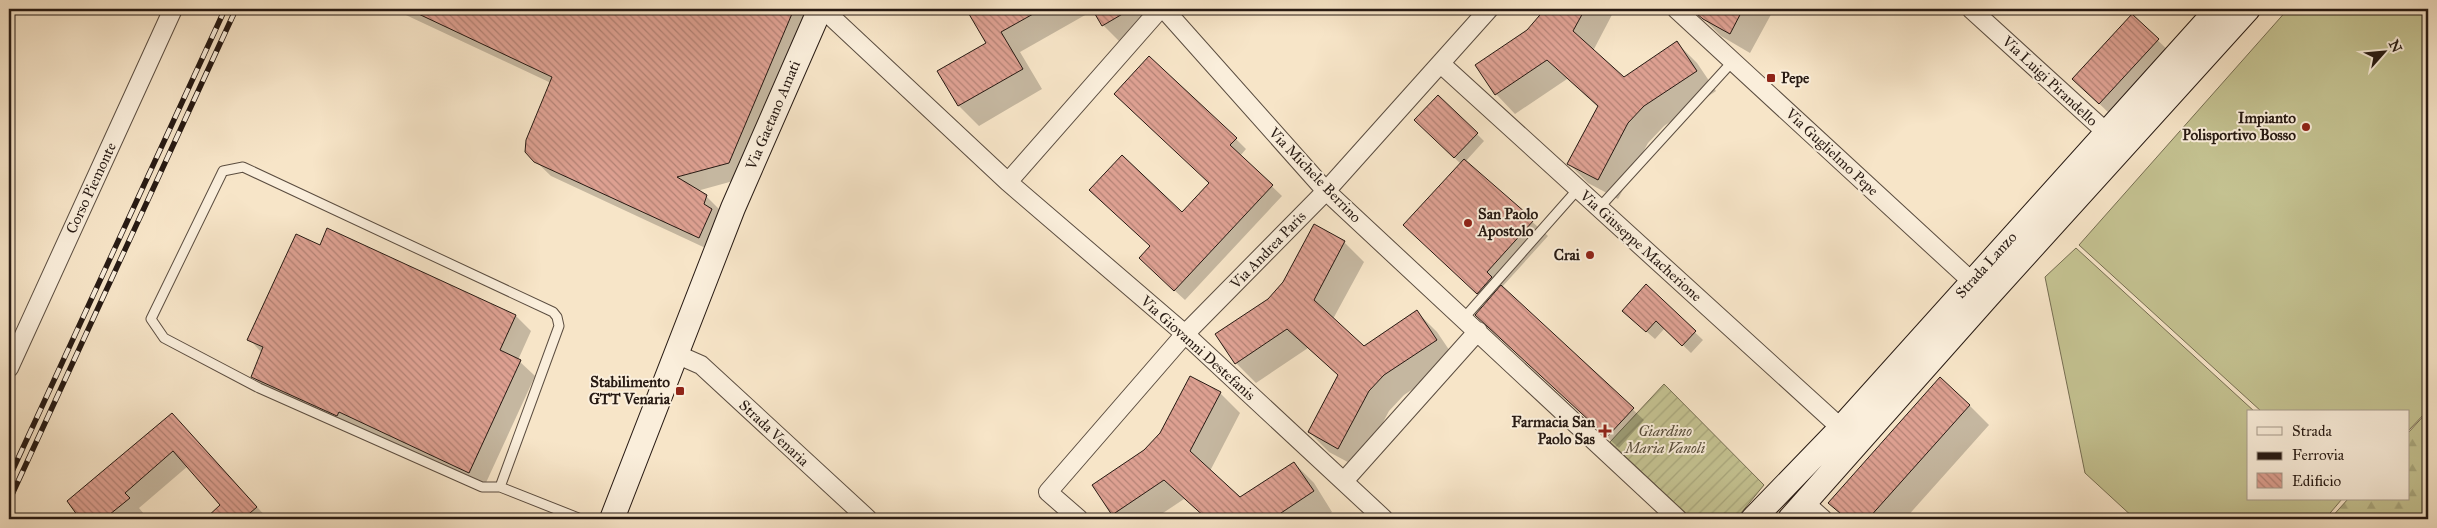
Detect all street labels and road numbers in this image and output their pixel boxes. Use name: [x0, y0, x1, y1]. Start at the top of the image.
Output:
street label: Via Luigi Pirandello: [1998, 31, 2102, 130]
street label: Via Gaetano Amati: [742, 58, 804, 173]
street label: Via Guglielmo Pepe: [1781, 104, 1882, 200]
street label: Via Michele Berrino: [1264, 123, 1365, 227]
street label: Corso Piemonte: [62, 140, 120, 236]
street label: Via Giuseppe Macherione: [1576, 186, 1706, 305]
street label: Via Andrea Paris: [1226, 207, 1310, 293]
street label: Strada Lanzo: [1951, 228, 2021, 302]
street label: Via Giovanni Destefanis: [1136, 291, 1259, 404]
street label: Strada Venaria: [735, 396, 813, 470]

